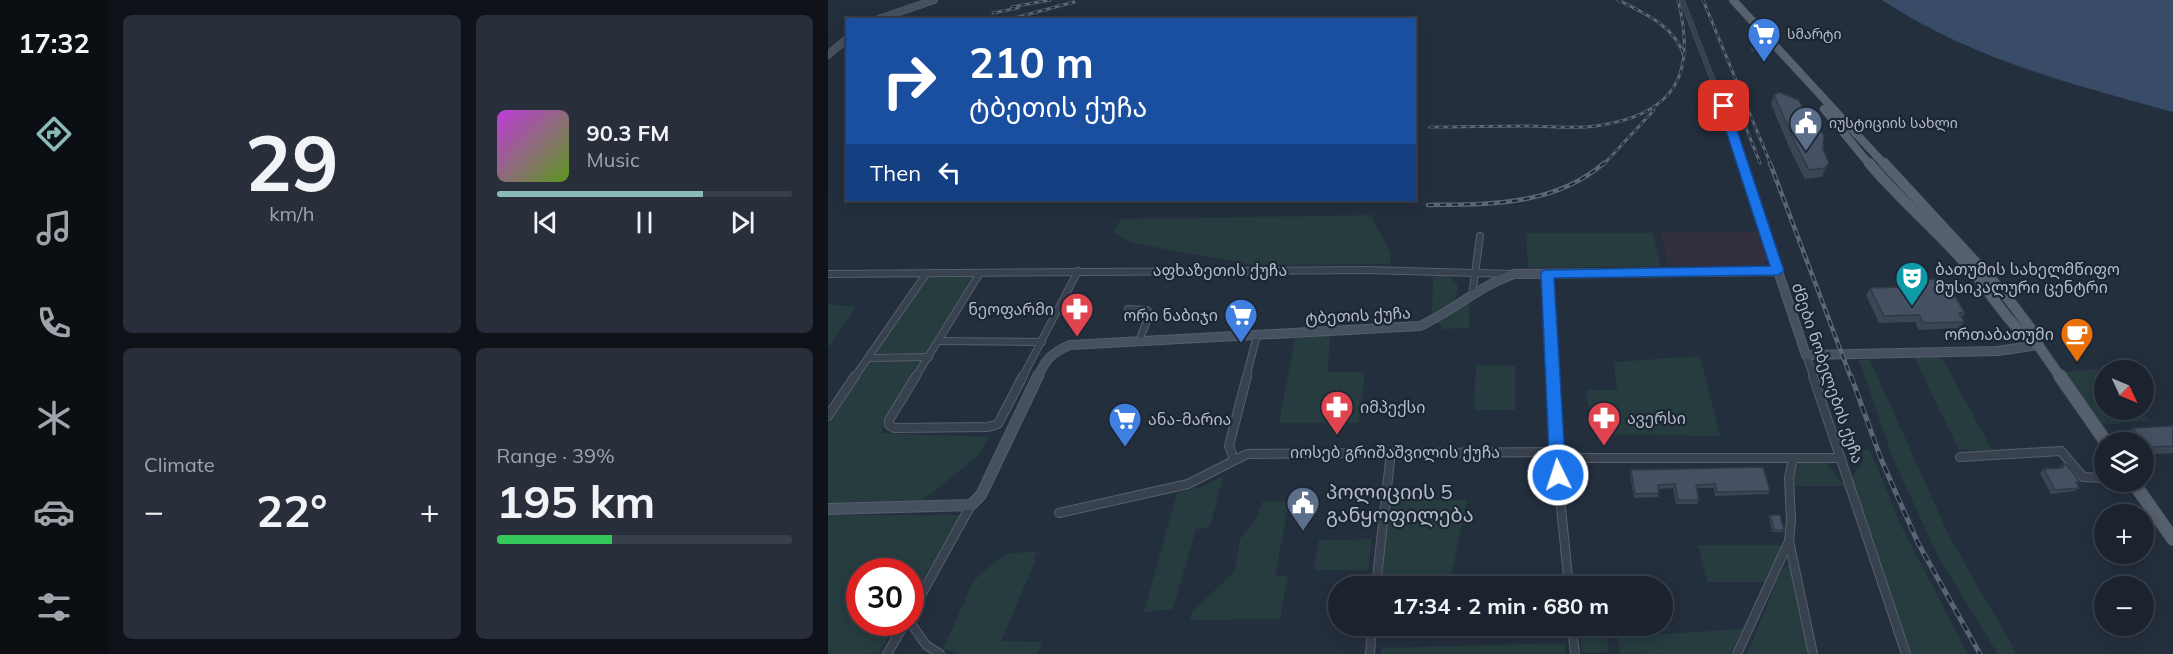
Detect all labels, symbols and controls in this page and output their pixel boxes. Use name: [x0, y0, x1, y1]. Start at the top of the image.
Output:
supermarket icon: სმარტი: [1746, 16, 1782, 63]
place label: სმარტი: [1787, 25, 1842, 43]
text: 17:32: [18, 26, 90, 60]
text: 210 m: [969, 36, 1094, 89]
icon: right: [870, 42, 948, 120]
pin: [1698, 80, 1749, 131]
icon: arrive: [1707, 89, 1740, 122]
text: ტბეთის ქუჩა: [969, 90, 1147, 124]
public building icon: იუსტიციის სახლი: [1788, 105, 1824, 152]
icon: directions: [33, 113, 75, 155]
text: 29: [245, 113, 339, 211]
place label: იუსტიციის სახლი: [1829, 114, 1958, 132]
text: 90.3 FM: [587, 119, 669, 147]
text: Music: [587, 147, 640, 172]
icon: left: [933, 156, 966, 189]
text: Then: [870, 159, 921, 187]
text: km/h: [269, 201, 314, 226]
icon: previous: [529, 206, 562, 239]
icon: pause: [628, 206, 661, 239]
icon: next: [726, 206, 759, 239]
icon: music: [33, 207, 75, 249]
place label: ბათუმის სახელმწიფო მუსიკალური ცენტრი: [1935, 259, 2120, 298]
street label: აფხაზეთის ქუჩა: [1153, 260, 1287, 280]
theatre icon: ბათუმის სახელმწიფო მუსიკალური ცენტრი: [1894, 260, 1930, 307]
street label: ძმები ნობელების ქუჩა: [1787, 280, 1868, 466]
pharmacy icon: ნეოფარმი: [1059, 291, 1095, 338]
supermarket icon: ორი ნაბიჯი: [1223, 297, 1259, 344]
place label: ნეოფარმი: [968, 299, 1054, 319]
icon: phone: [33, 302, 75, 344]
street label: ტბეთის ქუჩა: [1305, 302, 1411, 328]
place label: ორი ნაბიჯი: [1124, 305, 1218, 325]
cafe icon: ორთაბათუმი: [2059, 316, 2095, 363]
place label: ორთაბათუმი: [1944, 324, 2054, 344]
north arrow: [2094, 360, 2154, 420]
map controls: [2094, 360, 2154, 636]
pharmacy icon: იმპექსი: [1319, 389, 1355, 436]
icon: climate: [33, 397, 75, 439]
place label: იმპექსი: [1360, 397, 1425, 417]
pharmacy icon: ავერსი: [1586, 400, 1622, 447]
supermarket icon: ანა-მარია: [1107, 401, 1143, 448]
place label: ავერსი: [1627, 408, 1686, 428]
place label: ანა-მარია: [1148, 409, 1231, 429]
button: layers: [2094, 432, 2154, 492]
street label: იოსებ გრიშაშვილის ქუჩა: [1290, 442, 1500, 463]
text: Range · 39%: [497, 443, 615, 468]
position arrow: [1526, 443, 1590, 507]
text: Climate: [144, 452, 215, 477]
text: 195 km: [497, 473, 655, 529]
place label: პოლიციის 5 განყოფილება: [1326, 479, 1474, 528]
text: 22°: [256, 482, 327, 538]
public building icon: პოლიციის 5 განყოფილება: [1285, 485, 1321, 532]
text: −: [144, 490, 164, 531]
text: +: [420, 490, 440, 531]
icon: car: [33, 491, 75, 533]
button: +: [2094, 504, 2154, 564]
speed limit sign: 30: [846, 558, 924, 636]
button: −: [2094, 576, 2154, 636]
icon: filters: [33, 586, 75, 628]
text: 17:34 · 2 min · 680 m: [1392, 592, 1609, 620]

